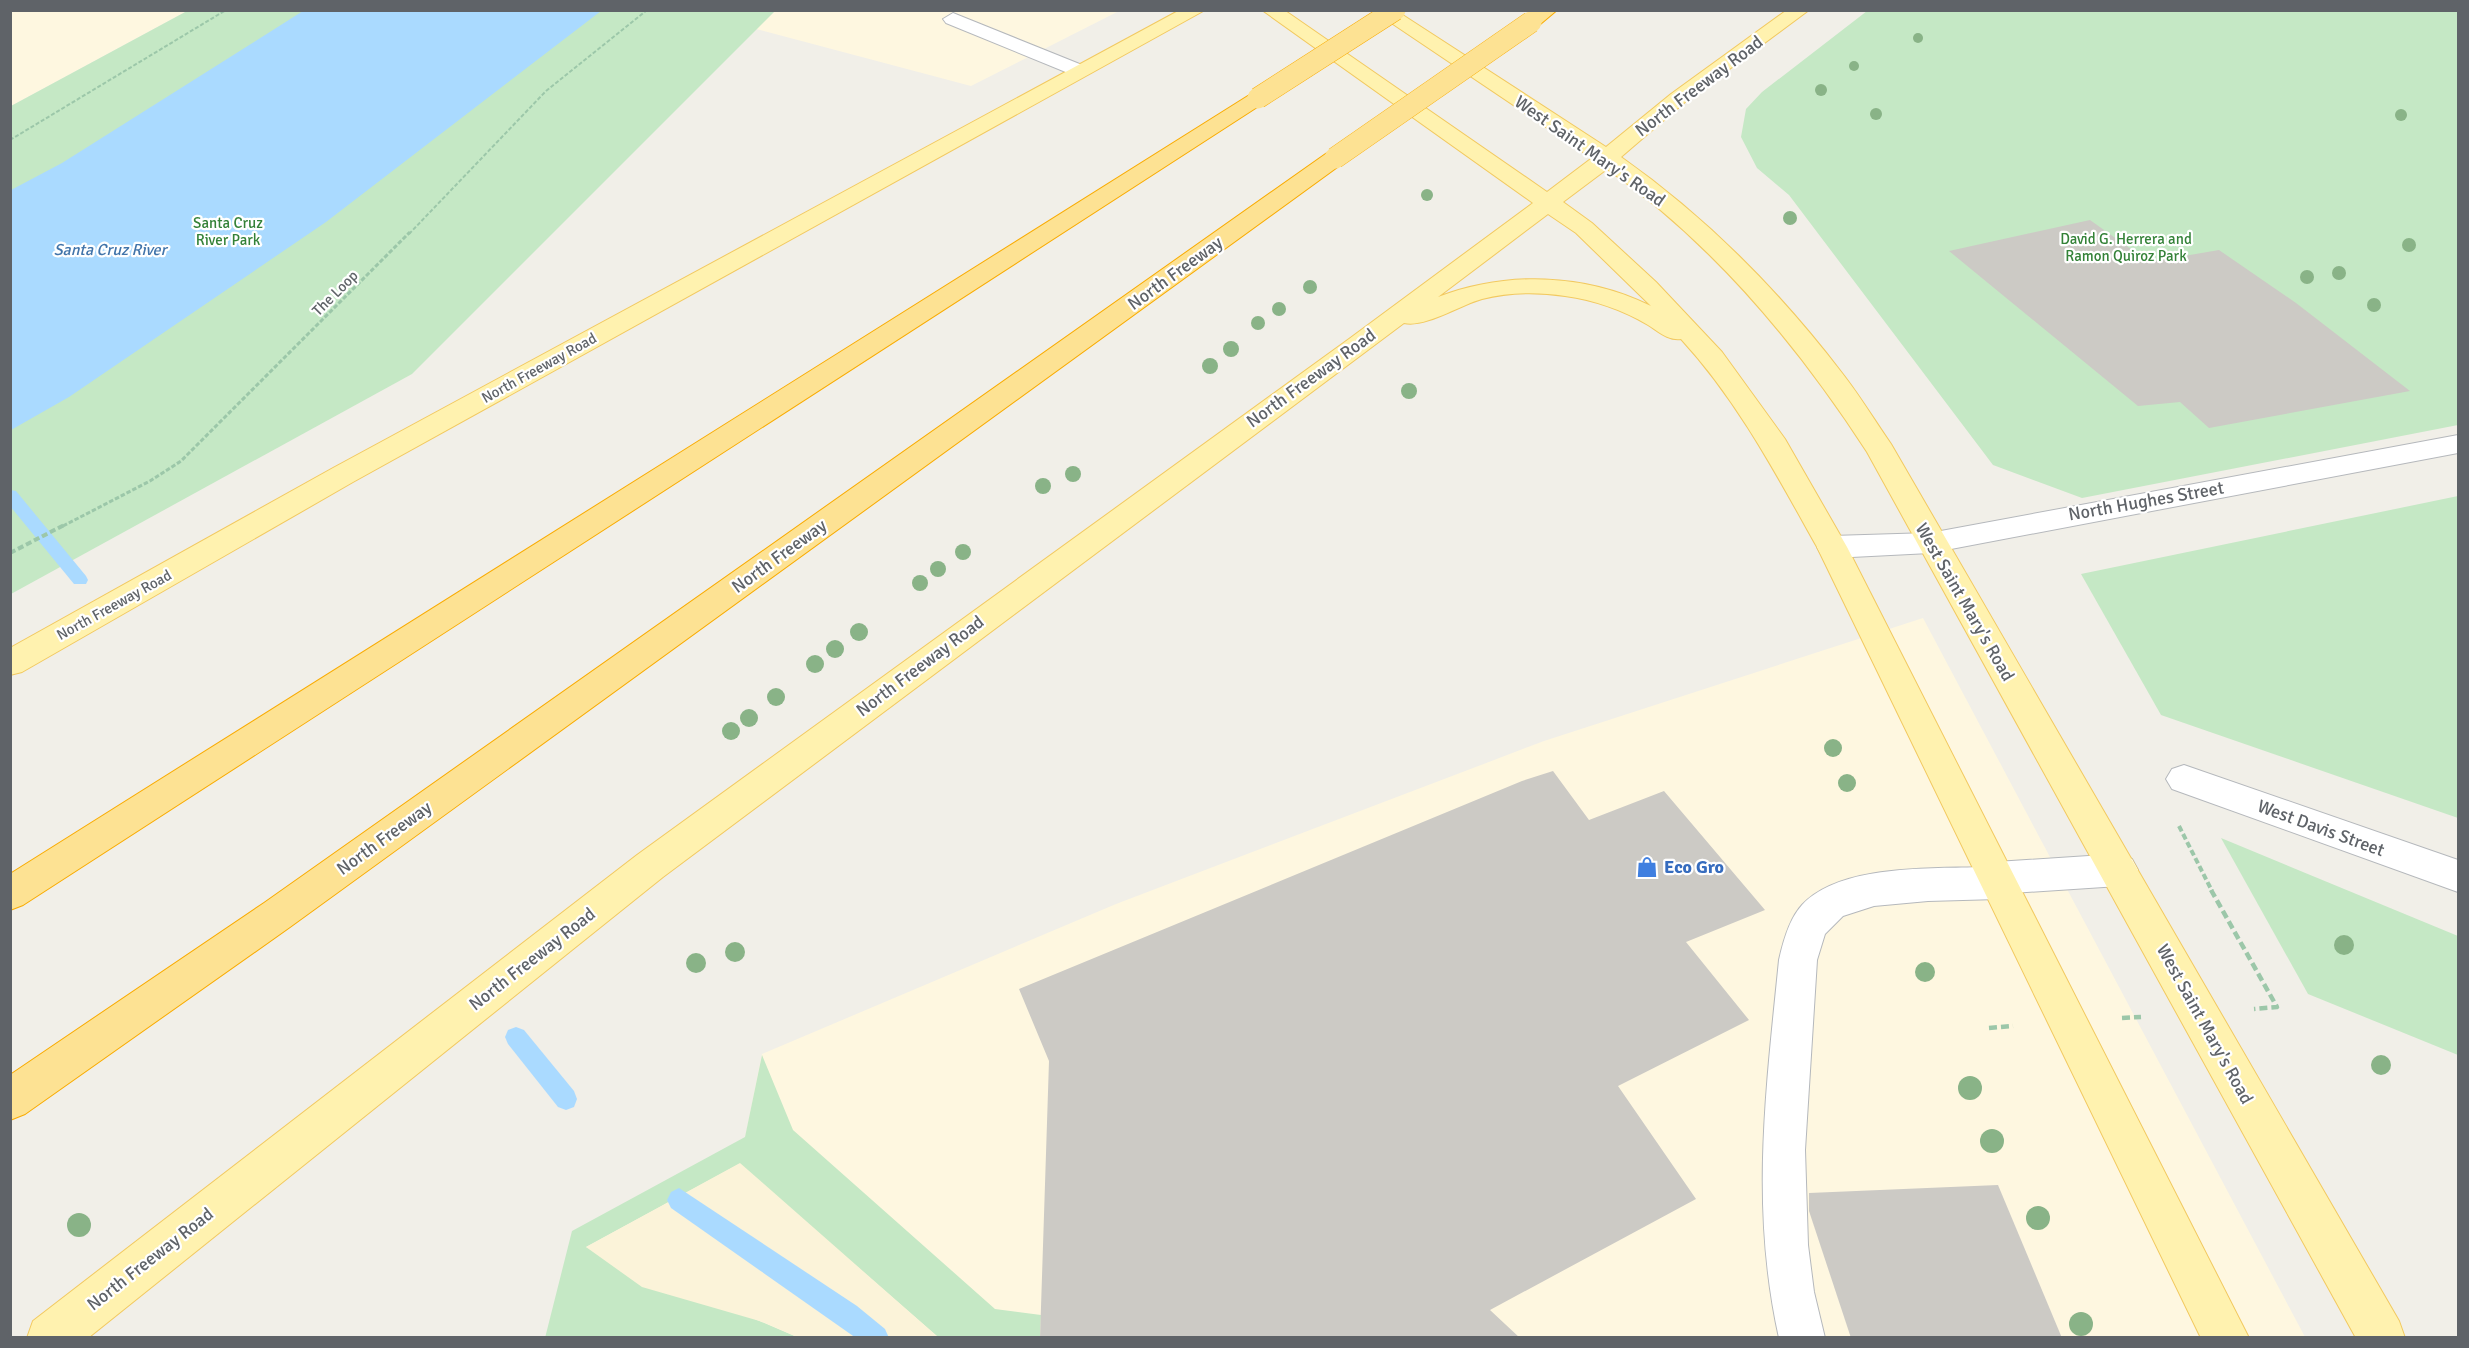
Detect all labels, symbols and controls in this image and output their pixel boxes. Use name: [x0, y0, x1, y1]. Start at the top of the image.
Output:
street label: North Freeway Road: [1631, 31, 1767, 141]
street label: West Saint Mary's Road: [1510, 91, 1670, 211]
park label: Santa Cruz River Park: [193, 214, 263, 249]
park label: David G. Herrera and Ramon Quiroz Park: [2060, 230, 2192, 265]
street label: North Freeway: [1123, 231, 1227, 315]
water label: Santa Cruz River: [54, 240, 168, 260]
street label: The Loop: [308, 266, 362, 320]
street label: North Freeway Road: [1242, 324, 1380, 432]
street label: North Freeway Road: [478, 329, 600, 407]
street label: North Hughes Street: [2066, 476, 2226, 526]
street label: North Freeway: [727, 514, 831, 598]
street label: West Saint Mary's Road: [1911, 519, 2019, 685]
street label: North Freeway Road: [53, 566, 175, 644]
street label: North Freeway Road: [852, 611, 988, 721]
street label: West Davis Street: [2254, 795, 2388, 861]
street label: North Freeway: [332, 796, 436, 880]
shop icon: Eco Gro: [1635, 855, 1659, 879]
place label: Eco Gro: [1664, 856, 1724, 878]
street label: North Freeway Road: [464, 903, 600, 1015]
street label: West Saint Mary's Road: [2152, 940, 2258, 1108]
street label: North Freeway Road: [82, 1203, 218, 1315]

